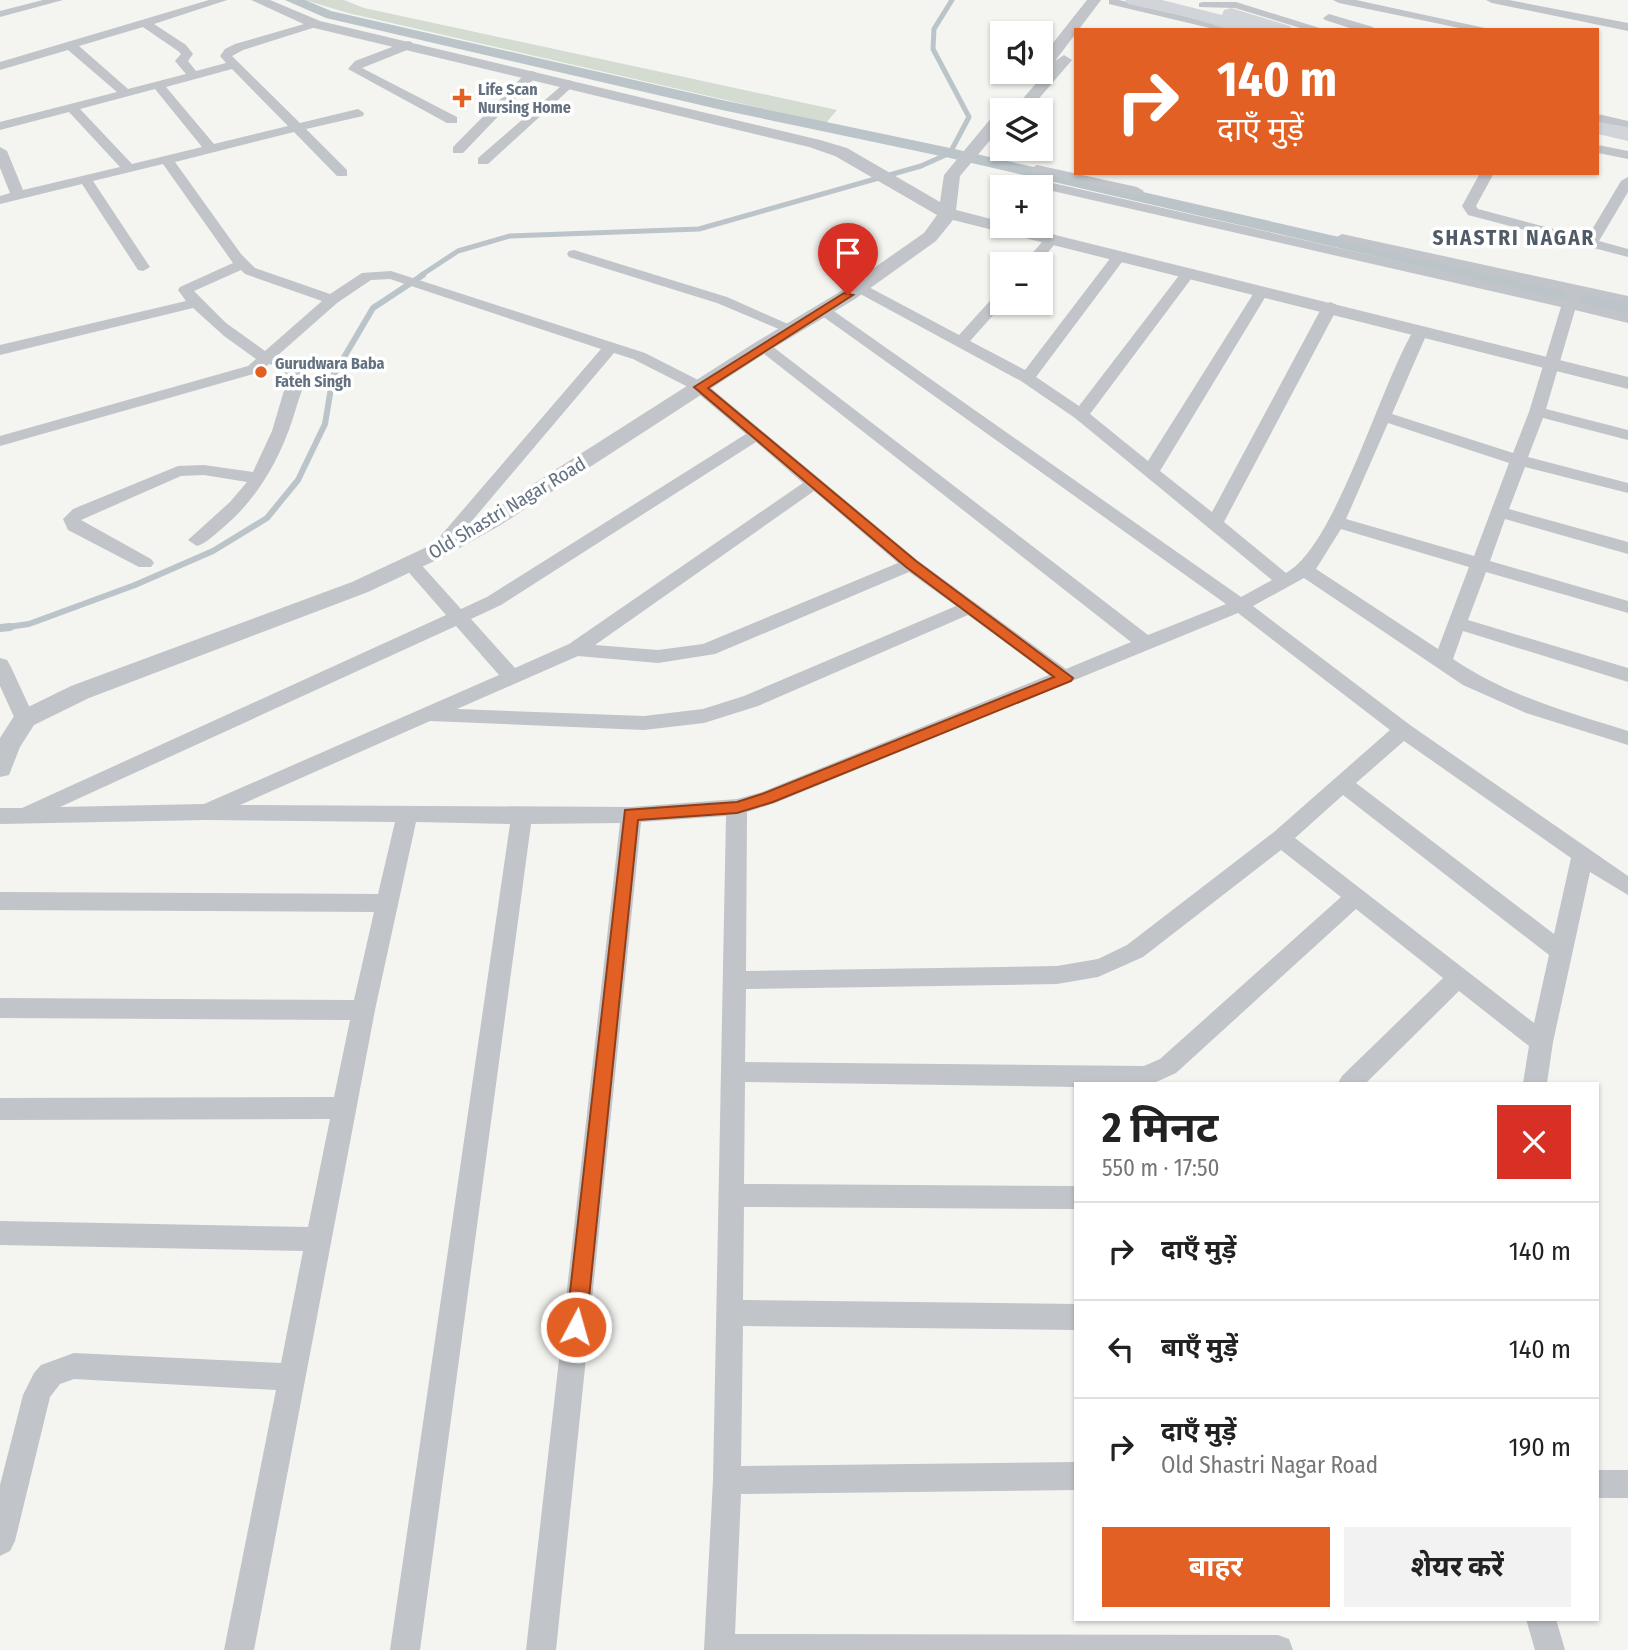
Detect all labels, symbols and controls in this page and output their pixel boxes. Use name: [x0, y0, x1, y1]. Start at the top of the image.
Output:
map controls: [990, 21, 1053, 315]
button: sound: [990, 21, 1053, 84]
text: 140 m: [1217, 50, 1337, 109]
icon: right: [1102, 56, 1193, 147]
place label: Life Scan Nursing Home: [478, 80, 571, 117]
marker: Life Scan Nursing Home: [452, 88, 472, 108]
button: layers: [990, 98, 1053, 161]
text: दाएँ मुड़ें: [1217, 110, 1304, 148]
button: +: [990, 175, 1053, 238]
pin: [818, 223, 878, 295]
district label: SHASTRI NAGAR: [1433, 225, 1595, 251]
icon: arrive: [829, 234, 867, 272]
button: −: [990, 252, 1053, 315]
place label: Gurudwara Baba Fateh Singh: [275, 354, 384, 391]
marker: Gurudwara Baba Fateh Singh: [253, 364, 269, 380]
street label: Old Shastri Nagar Road: [424, 452, 590, 564]
text: 2 मिनट: [1102, 1103, 1218, 1153]
button: close: [1497, 1105, 1571, 1179]
text: 550 m · 17:50: [1102, 1154, 1220, 1182]
icon: right: [1102, 1232, 1140, 1270]
text: दाएँ मुड़ें: [1161, 1234, 1236, 1265]
text: 140 m: [1509, 1236, 1571, 1267]
position arrow: [539, 1290, 613, 1364]
icon: left: [1102, 1330, 1140, 1368]
text: बाएँ मुड़ें: [1161, 1332, 1238, 1363]
text: 140 m: [1509, 1334, 1571, 1365]
text: दाएँ मुड़ें: [1161, 1416, 1236, 1447]
icon: right: [1102, 1428, 1140, 1466]
text: 190 m: [1509, 1432, 1571, 1463]
text: Old Shastri Nagar Road: [1161, 1451, 1378, 1479]
button: बाहर: [1102, 1527, 1330, 1607]
button: शेयर करें: [1344, 1527, 1571, 1607]

